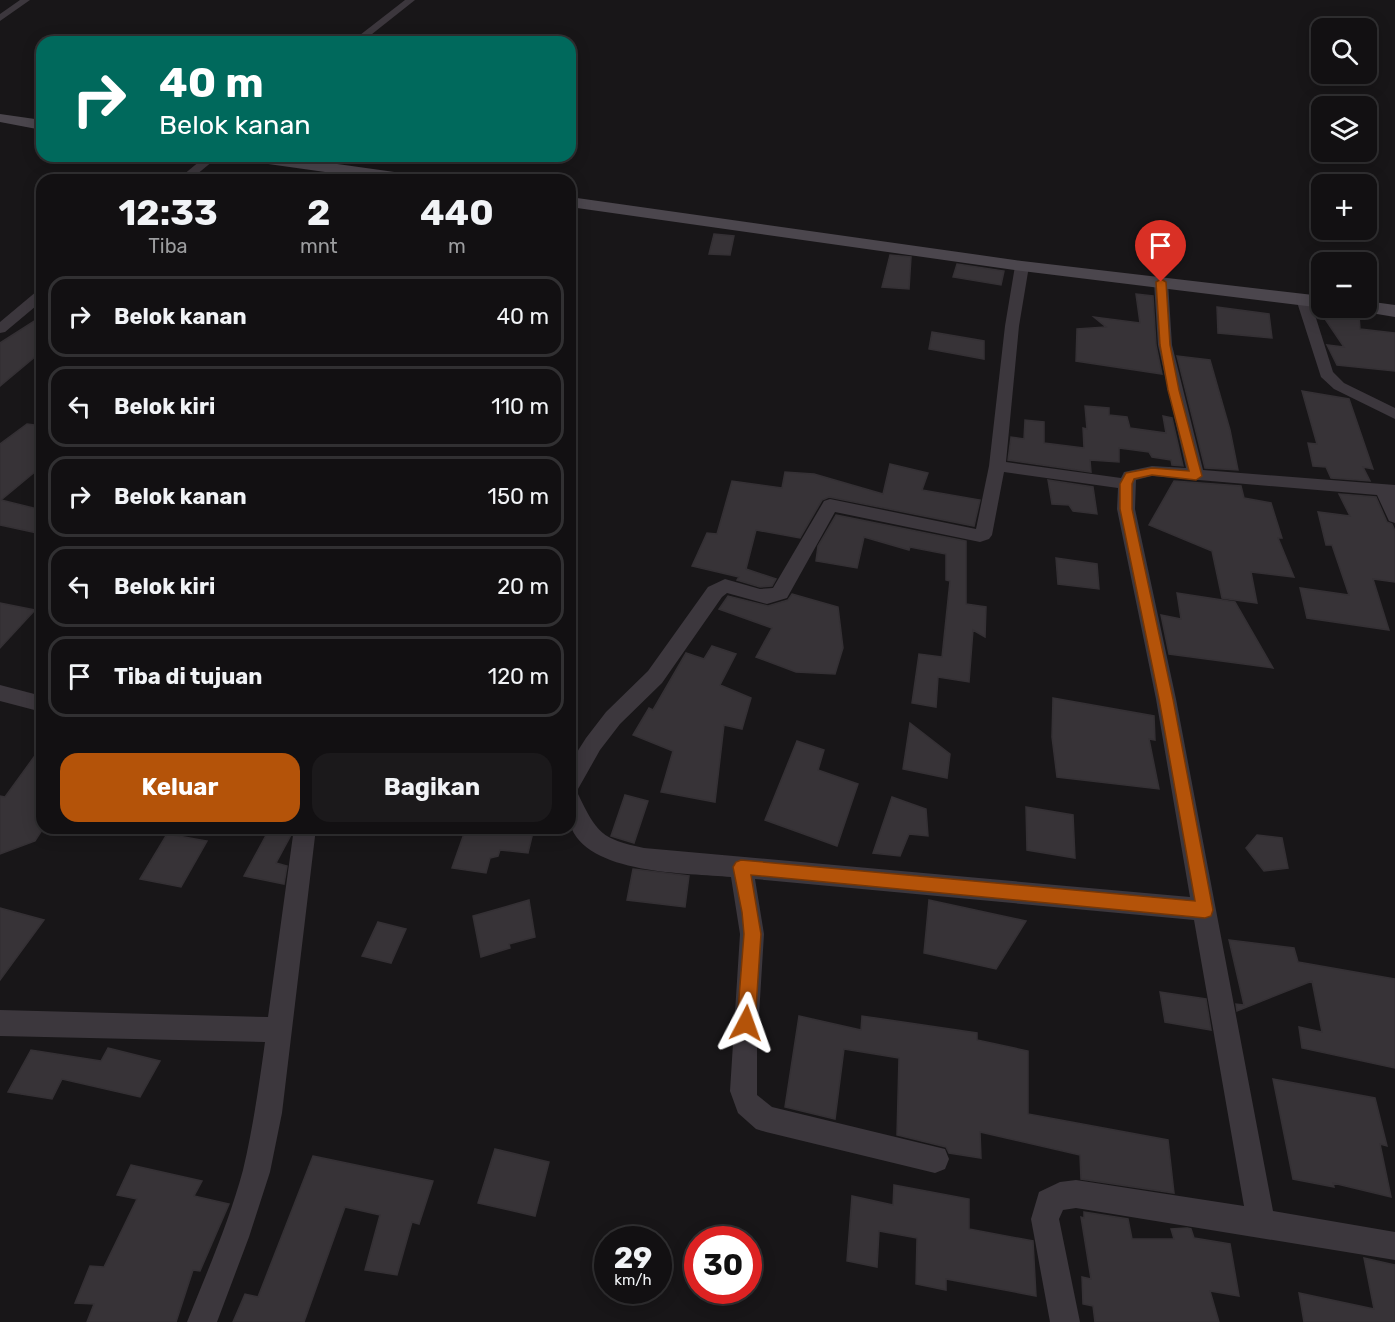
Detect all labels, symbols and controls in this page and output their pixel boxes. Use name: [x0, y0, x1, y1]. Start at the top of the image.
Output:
map controls: [1311, 18, 1377, 318]
button: search: [1311, 18, 1377, 84]
text: 40 m: [159, 58, 264, 108]
icon: right: [60, 60, 138, 138]
button: layers: [1311, 96, 1377, 162]
text: Belok kanan: [159, 109, 311, 141]
button: +: [1311, 174, 1377, 240]
text: 12:33: [118, 191, 218, 234]
text: 2: [307, 191, 331, 234]
text: 440: [420, 191, 494, 234]
pin: [1135, 220, 1186, 282]
icon: arrive: [1144, 229, 1177, 262]
text: Tiba: [148, 234, 188, 258]
text: mnt: [300, 234, 338, 258]
text: m: [448, 234, 466, 258]
button: −: [1311, 252, 1377, 318]
icon: right: [63, 300, 96, 333]
text: Belok kanan: [114, 303, 247, 330]
text: 40 m: [496, 303, 549, 330]
icon: left: [63, 390, 96, 423]
text: Belok kiri: [114, 393, 215, 420]
text: 110 m: [491, 393, 549, 420]
icon: right: [63, 480, 96, 513]
text: Belok kanan: [114, 483, 247, 510]
text: 150 m: [488, 483, 549, 510]
icon: left: [63, 570, 96, 603]
text: Belok kiri: [114, 573, 215, 600]
text: 20 m: [497, 573, 549, 600]
icon: arrive: [63, 660, 96, 693]
text: Tiba di tujuan: [114, 663, 262, 690]
text: 120 m: [488, 663, 549, 690]
button: Keluar: [60, 753, 300, 822]
button: Bagikan: [312, 753, 552, 822]
position arrow: [714, 991, 778, 1055]
speed limit sign: 30: [684, 1226, 762, 1304]
text: 29: [614, 1240, 652, 1276]
text: km/h: [614, 1271, 652, 1289]

